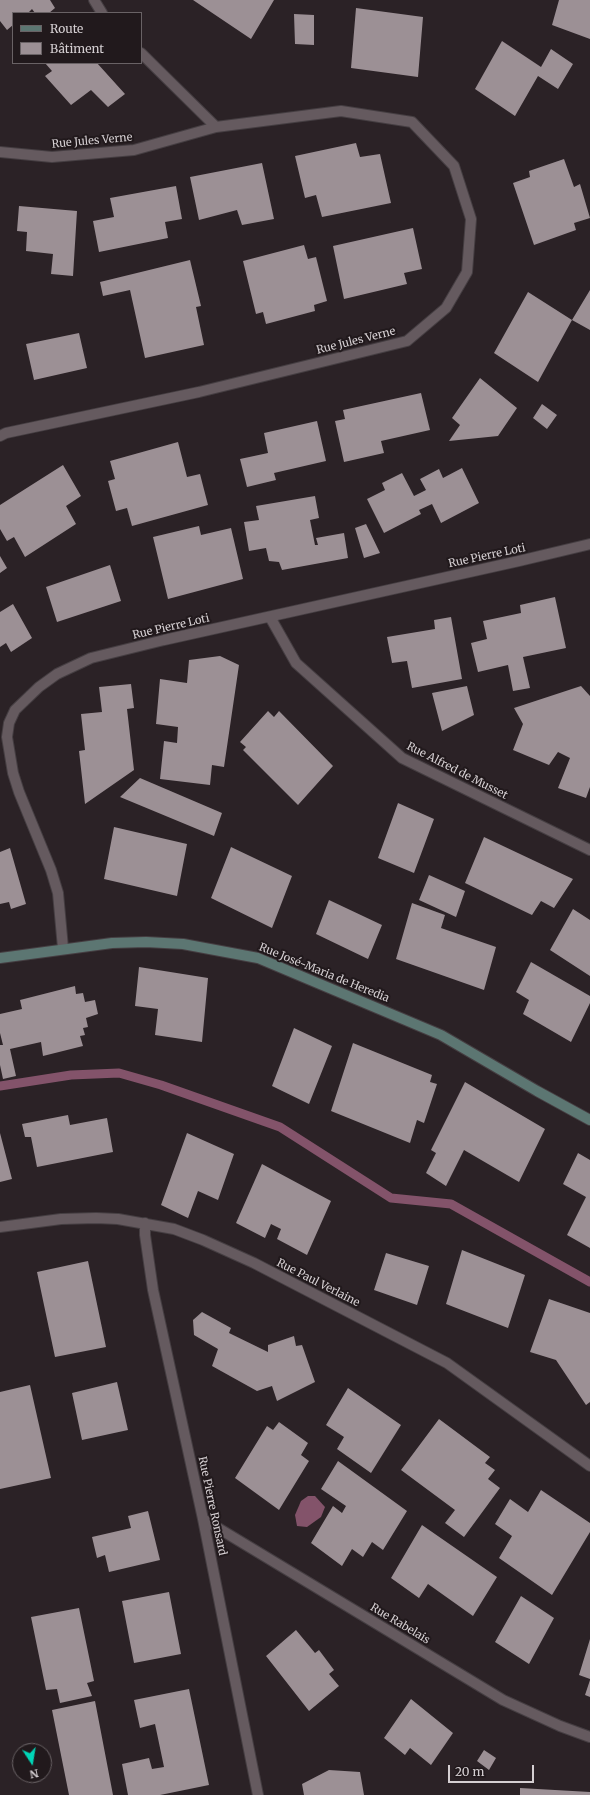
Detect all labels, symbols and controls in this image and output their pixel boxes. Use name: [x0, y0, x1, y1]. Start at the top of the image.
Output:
legend: [12, 12, 142, 64]
text: Route: [50, 21, 83, 36]
text: Bâtiment: [50, 41, 104, 56]
street label: Rue Jules Verne: [51, 131, 133, 151]
street label: Rue Jules Verne: [315, 325, 397, 357]
street label: Rue Pierre Loti: [447, 541, 527, 571]
street label: Rue Pierre Loti: [131, 612, 211, 642]
street label: Rue Alfred de Musset: [404, 740, 510, 802]
street label: Rue José-Maria de Heredia: [257, 941, 391, 1005]
street label: Rue Paul Verlaine: [274, 1256, 362, 1310]
street label: Rue Pierre Ronsard: [195, 1455, 229, 1557]
street label: Rue Rabelais: [368, 1601, 432, 1647]
north arrow: [12, 1743, 52, 1783]
scale bar: [450, 1757, 536, 1783]
text: 20 m: [455, 1764, 484, 1779]
text: N: [29, 1766, 40, 1782]

